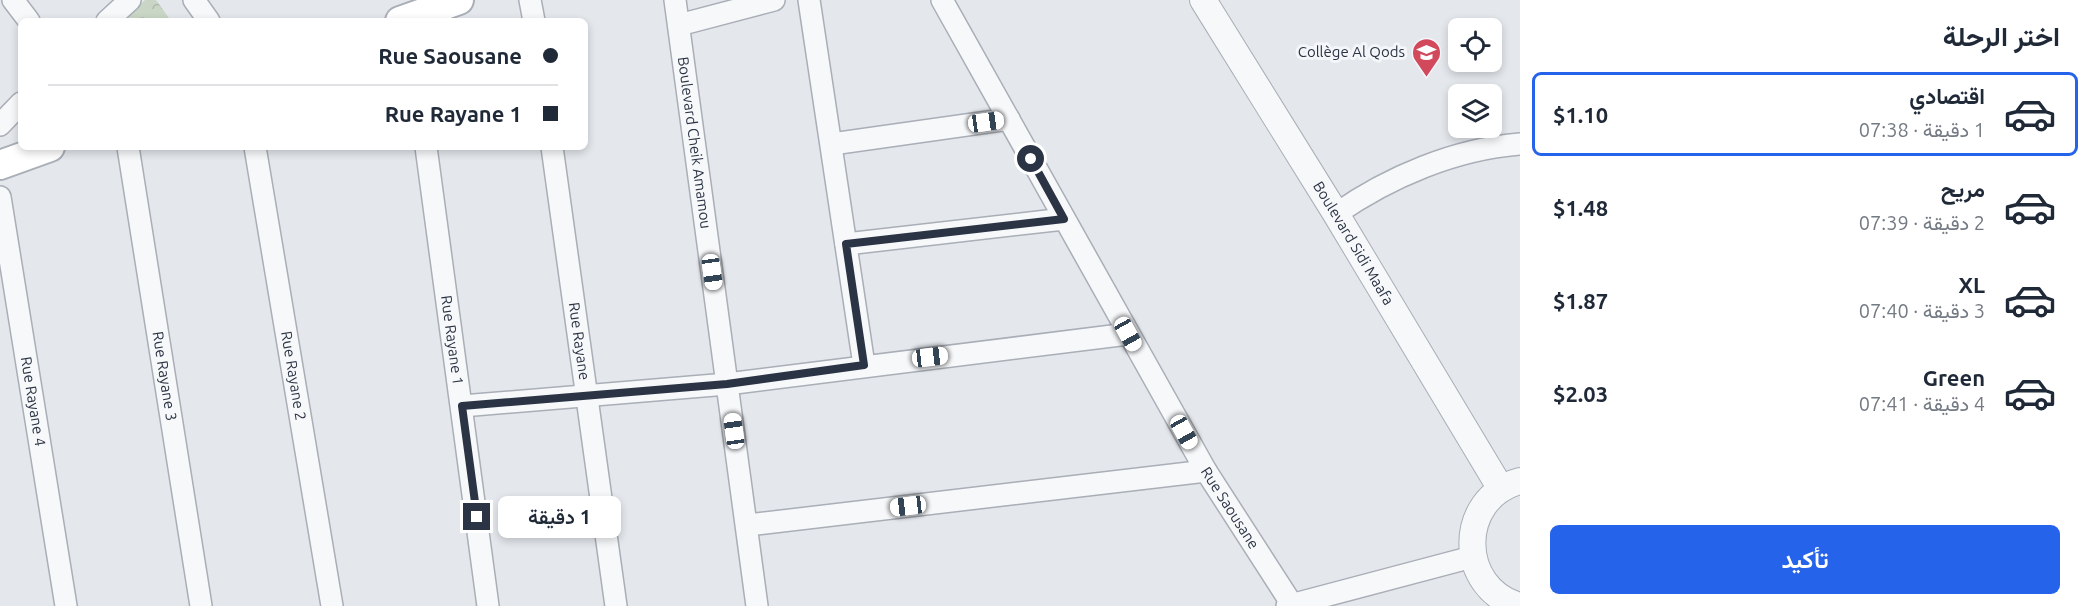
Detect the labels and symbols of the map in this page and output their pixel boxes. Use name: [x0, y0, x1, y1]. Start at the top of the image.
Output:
school or university icon: Collège Al Qods: [1410, 36, 1442, 78]
place label: Collège Al Qods: [1298, 43, 1405, 60]
street label: Boulevard Cheik Amamou: [675, 56, 715, 230]
car: [967, 111, 1005, 133]
route start: [1017, 145, 1044, 172]
street label: Boulevard Sidi Maafa: [1310, 178, 1398, 308]
car: [701, 253, 723, 291]
street label: Rue Rayane 1: [438, 294, 467, 386]
street label: Rue Rayane: [566, 301, 593, 381]
car: [1111, 314, 1145, 354]
street label: Rue Rayane 3: [149, 330, 180, 422]
street label: Rue Rayane 2: [278, 330, 310, 422]
car: [911, 346, 949, 368]
street label: Rue Rayane 4: [18, 355, 49, 447]
car: [723, 412, 745, 450]
car: [1167, 412, 1201, 452]
street label: Rue Saousane: [1198, 464, 1263, 552]
car: [889, 495, 927, 517]
callout: 1 دقيقة: [498, 496, 621, 538]
route end: [463, 503, 490, 530]

